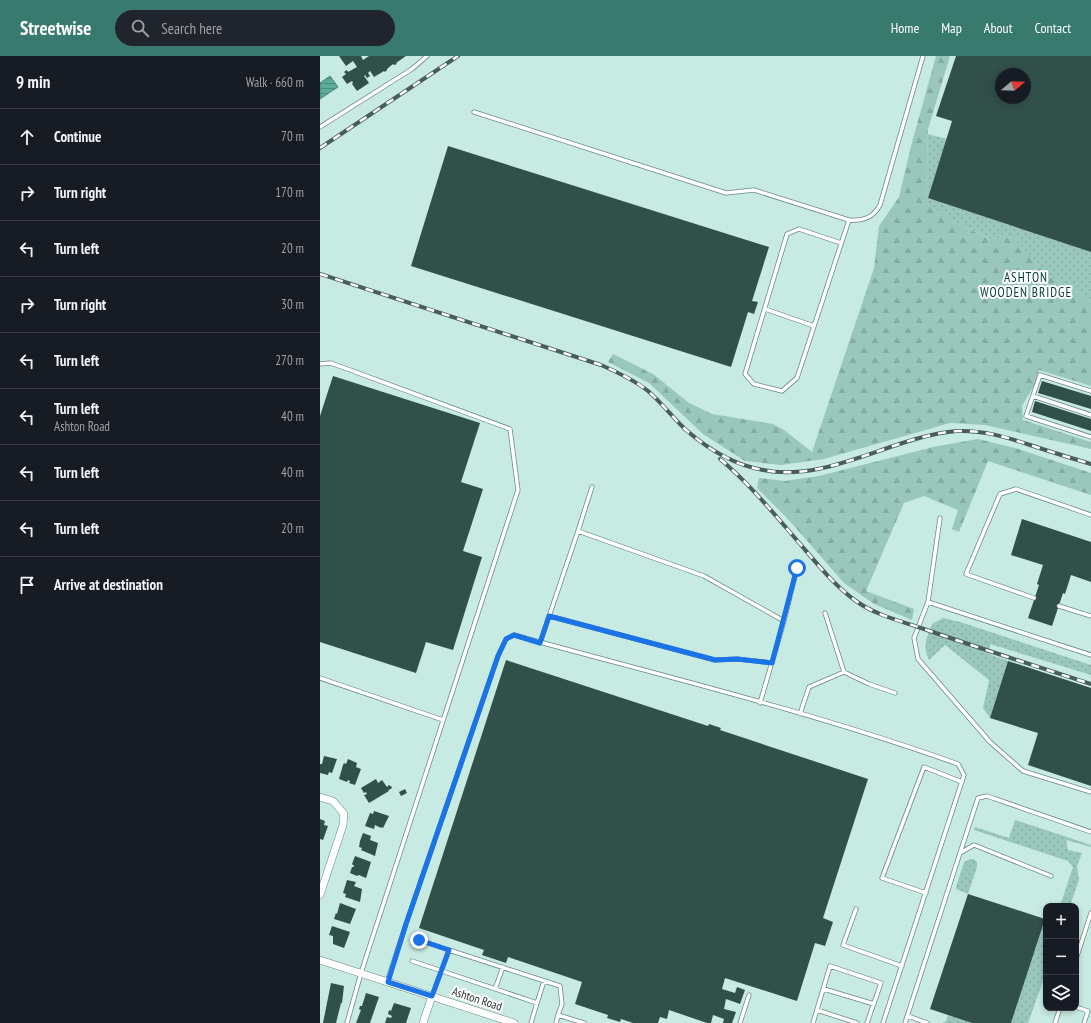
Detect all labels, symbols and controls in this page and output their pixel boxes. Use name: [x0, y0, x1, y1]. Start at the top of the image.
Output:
search box: [115, 10, 395, 46]
text: Streetwise: [20, 16, 91, 40]
icon: search: [129, 17, 151, 39]
text: Search here: [161, 19, 222, 38]
text: Home: [891, 19, 919, 37]
text: Map: [941, 19, 962, 37]
text: About: [984, 19, 1013, 37]
text: Contact: [1035, 19, 1071, 37]
north arrow: [995, 68, 1031, 104]
text: 9 min: [16, 71, 50, 93]
text: Walk · 660 m: [246, 74, 304, 91]
icon: ahead: [16, 126, 38, 148]
text: Continue: [54, 127, 101, 146]
text: 70 m: [281, 128, 304, 145]
icon: right: [16, 182, 38, 204]
text: Turn right: [54, 183, 106, 202]
text: 170 m: [275, 184, 304, 201]
icon: left: [16, 238, 38, 260]
text: Turn left: [54, 239, 99, 258]
text: 20 m: [281, 240, 304, 257]
district label: ASHTON WOODEN BRIDGE: [980, 269, 1072, 301]
icon: right: [16, 294, 38, 316]
text: Turn right: [54, 295, 106, 314]
text: 30 m: [281, 296, 304, 313]
icon: left: [16, 350, 38, 372]
text: Turn left: [54, 351, 99, 370]
text: 270 m: [275, 352, 304, 369]
text: Turn left: [54, 399, 99, 418]
icon: left: [16, 406, 38, 428]
text: 40 m: [281, 408, 304, 425]
text: Ashton Road: [54, 418, 110, 435]
icon: left: [16, 462, 38, 484]
text: Turn left: [54, 463, 99, 482]
text: 40 m: [281, 464, 304, 481]
icon: left: [16, 518, 38, 540]
text: Turn left: [54, 519, 99, 538]
text: 20 m: [281, 520, 304, 537]
route start: [788, 559, 806, 577]
icon: arrive: [16, 574, 38, 596]
text: Arrive at destination: [54, 575, 163, 594]
map controls: [1043, 903, 1079, 1011]
button: +: [1043, 903, 1079, 939]
route end: [410, 931, 428, 949]
button: −: [1043, 939, 1079, 975]
button: layers: [1043, 975, 1079, 1011]
street label: Ashton Road: [450, 983, 504, 1014]

